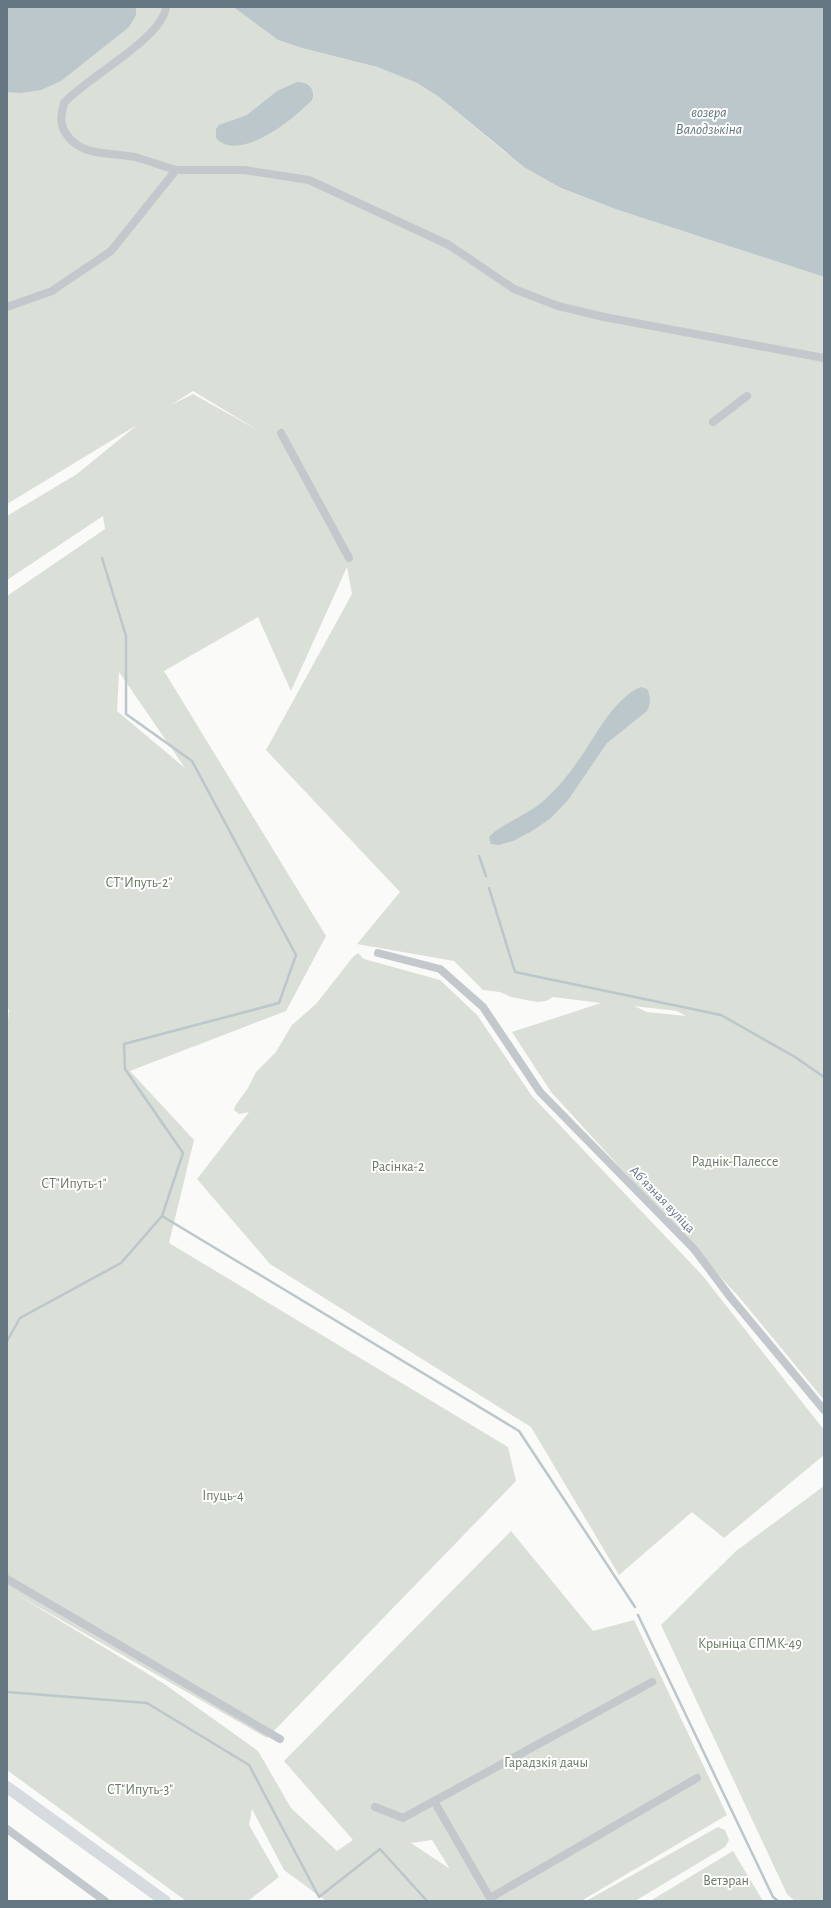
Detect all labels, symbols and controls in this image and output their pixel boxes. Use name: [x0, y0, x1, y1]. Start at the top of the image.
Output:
water label: возера Валодзькіна: [676, 105, 742, 137]
park label: СТ"Ипуть-2": [106, 876, 173, 890]
park label: Раднік-Палессе: [691, 1155, 779, 1169]
park label: Расінка-2: [372, 1160, 424, 1174]
street label: Абʼязная вуліца: [627, 1163, 698, 1236]
park label: СТ"Ипуть-1": [41, 1177, 107, 1191]
park label: Іпуць-4: [202, 1489, 244, 1503]
park label: Крыніца СПМК-49: [698, 1637, 802, 1651]
park label: Гарадзкія дачы: [504, 1756, 588, 1770]
park label: СТ"Ипуть-3": [107, 1783, 173, 1797]
park label: Ветэран: [703, 1874, 749, 1888]

